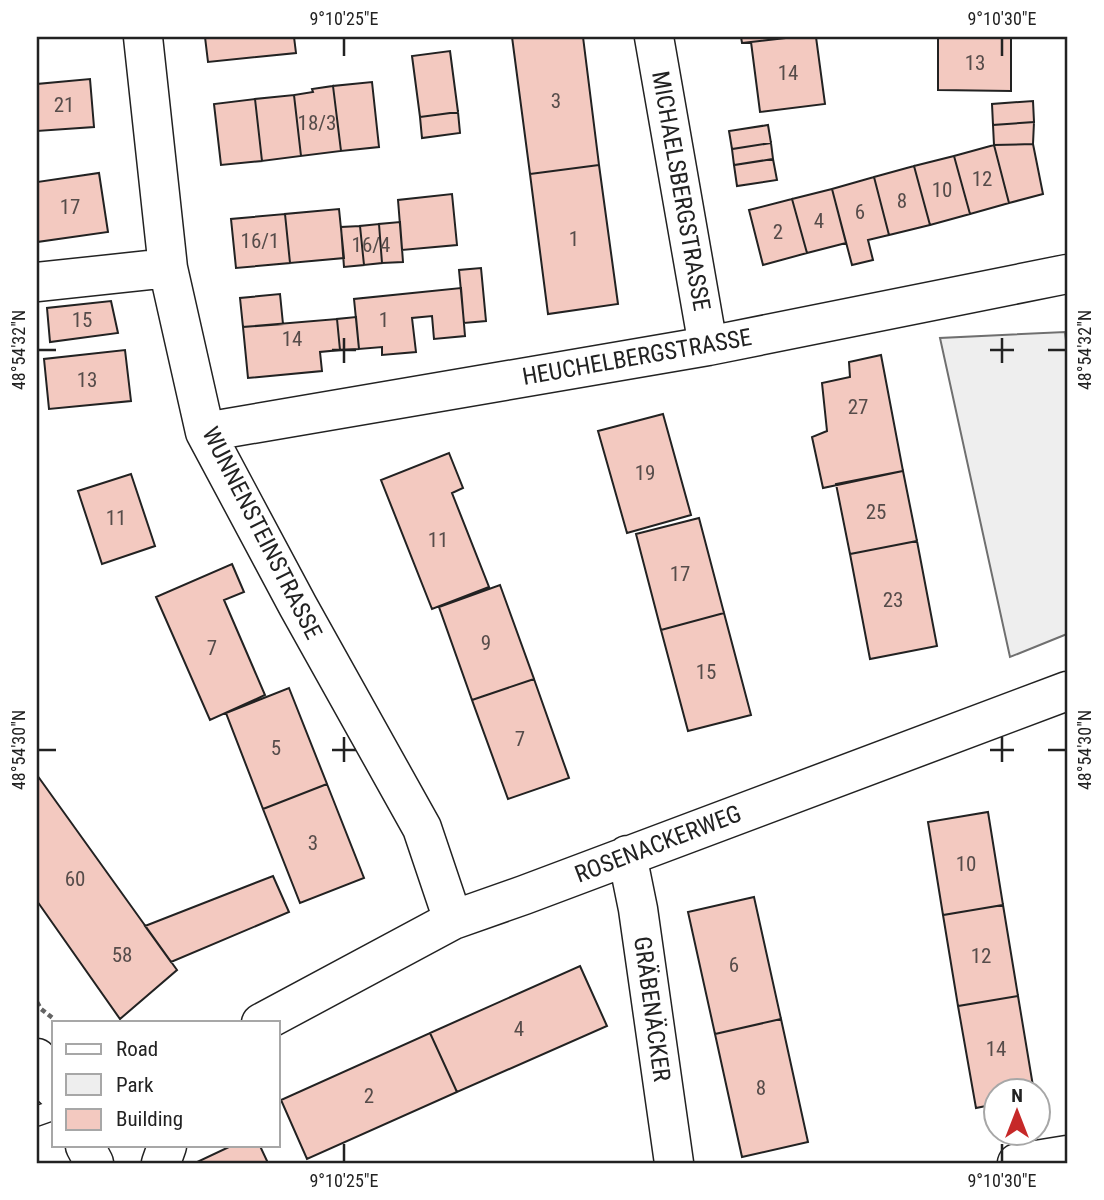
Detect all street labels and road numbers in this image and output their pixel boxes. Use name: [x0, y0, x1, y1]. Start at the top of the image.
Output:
street label: MICHAELSBERGSTRASSE: [646, 69, 716, 313]
street label: HEUCHELBERGSTRASSE: [520, 323, 754, 391]
street label: WUNNENSTEINSTRASSE: [196, 422, 328, 644]
street label: ROSENACKERWEG: [571, 799, 745, 889]
street label: GRÄBENÄCKER: [628, 935, 676, 1083]

